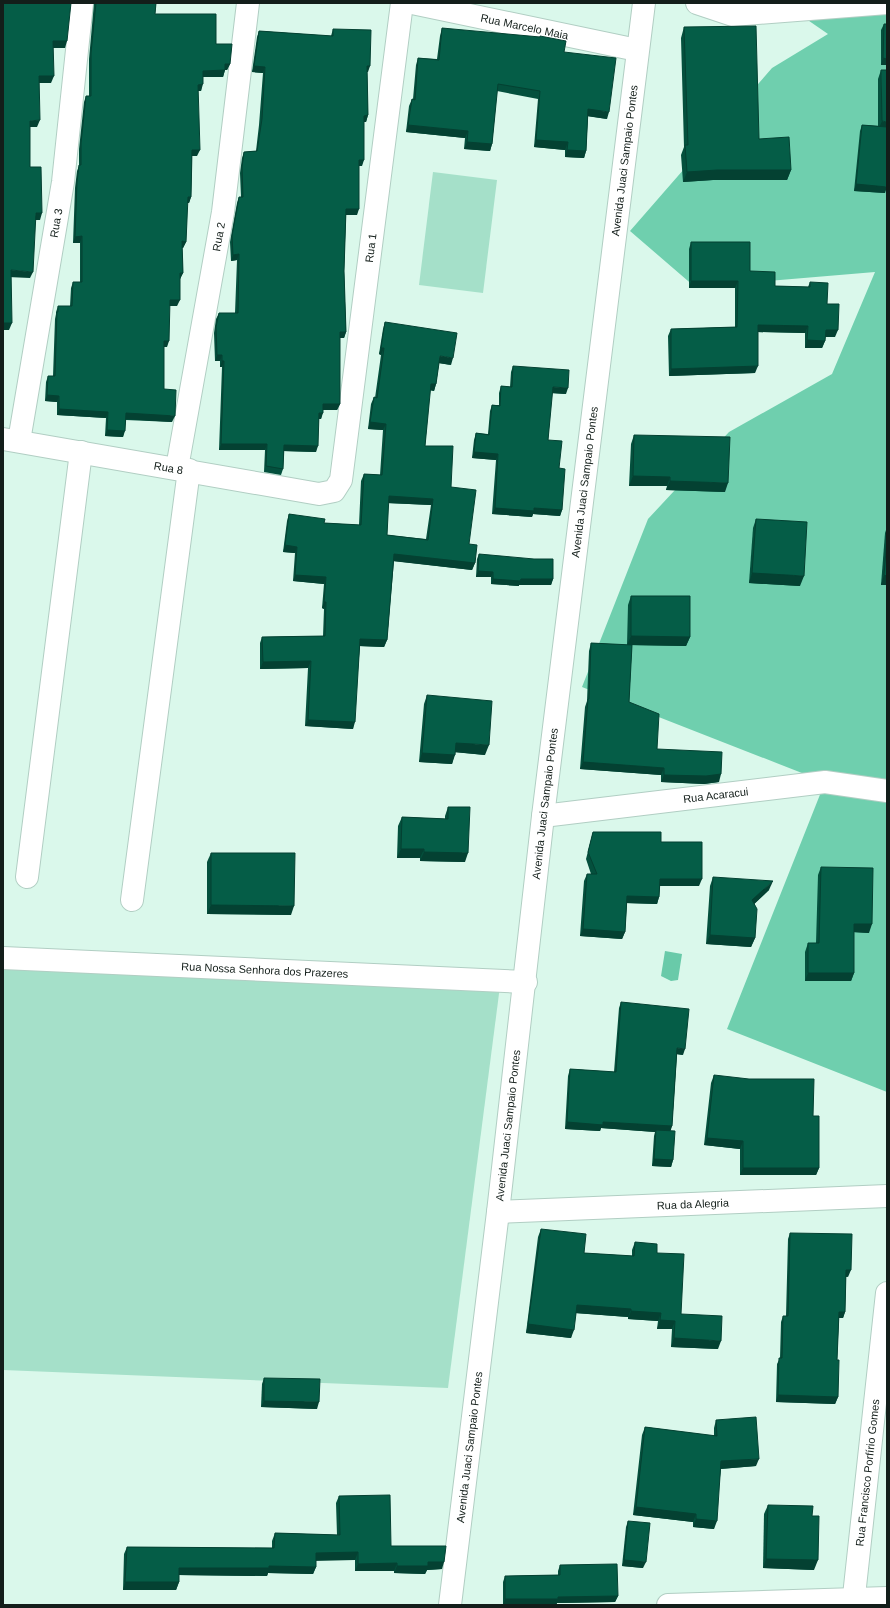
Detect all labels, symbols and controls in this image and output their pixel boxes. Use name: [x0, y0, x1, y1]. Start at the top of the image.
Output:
street label: Rua Marcelo Maia: [480, 12, 570, 42]
street label: Avenida Juaci Sampaio Pontes: [609, 84, 640, 237]
street label: Rua 3: [48, 208, 64, 239]
street label: Rua 2: [210, 221, 227, 252]
street label: Rua 1: [363, 233, 378, 263]
street label: Avenida Juaci Sampaio Pontes: [569, 405, 600, 558]
street label: Rua 8: [153, 459, 184, 476]
street label: Avenida Juaci Sampaio Pontes: [530, 727, 560, 880]
street label: Rua Acaracui: [683, 785, 749, 805]
street label: Rua Nossa Senhora dos Prazeres: [181, 960, 349, 980]
street label: Avenida Juaci Sampaio Pontes: [493, 1049, 522, 1202]
street label: Rua da Alegria: [656, 1196, 730, 1211]
street label: Avenida Juaci Sampaio Pontes: [454, 1370, 485, 1523]
street label: Rua Francisco Porfírio Gomes: [853, 1398, 881, 1547]

